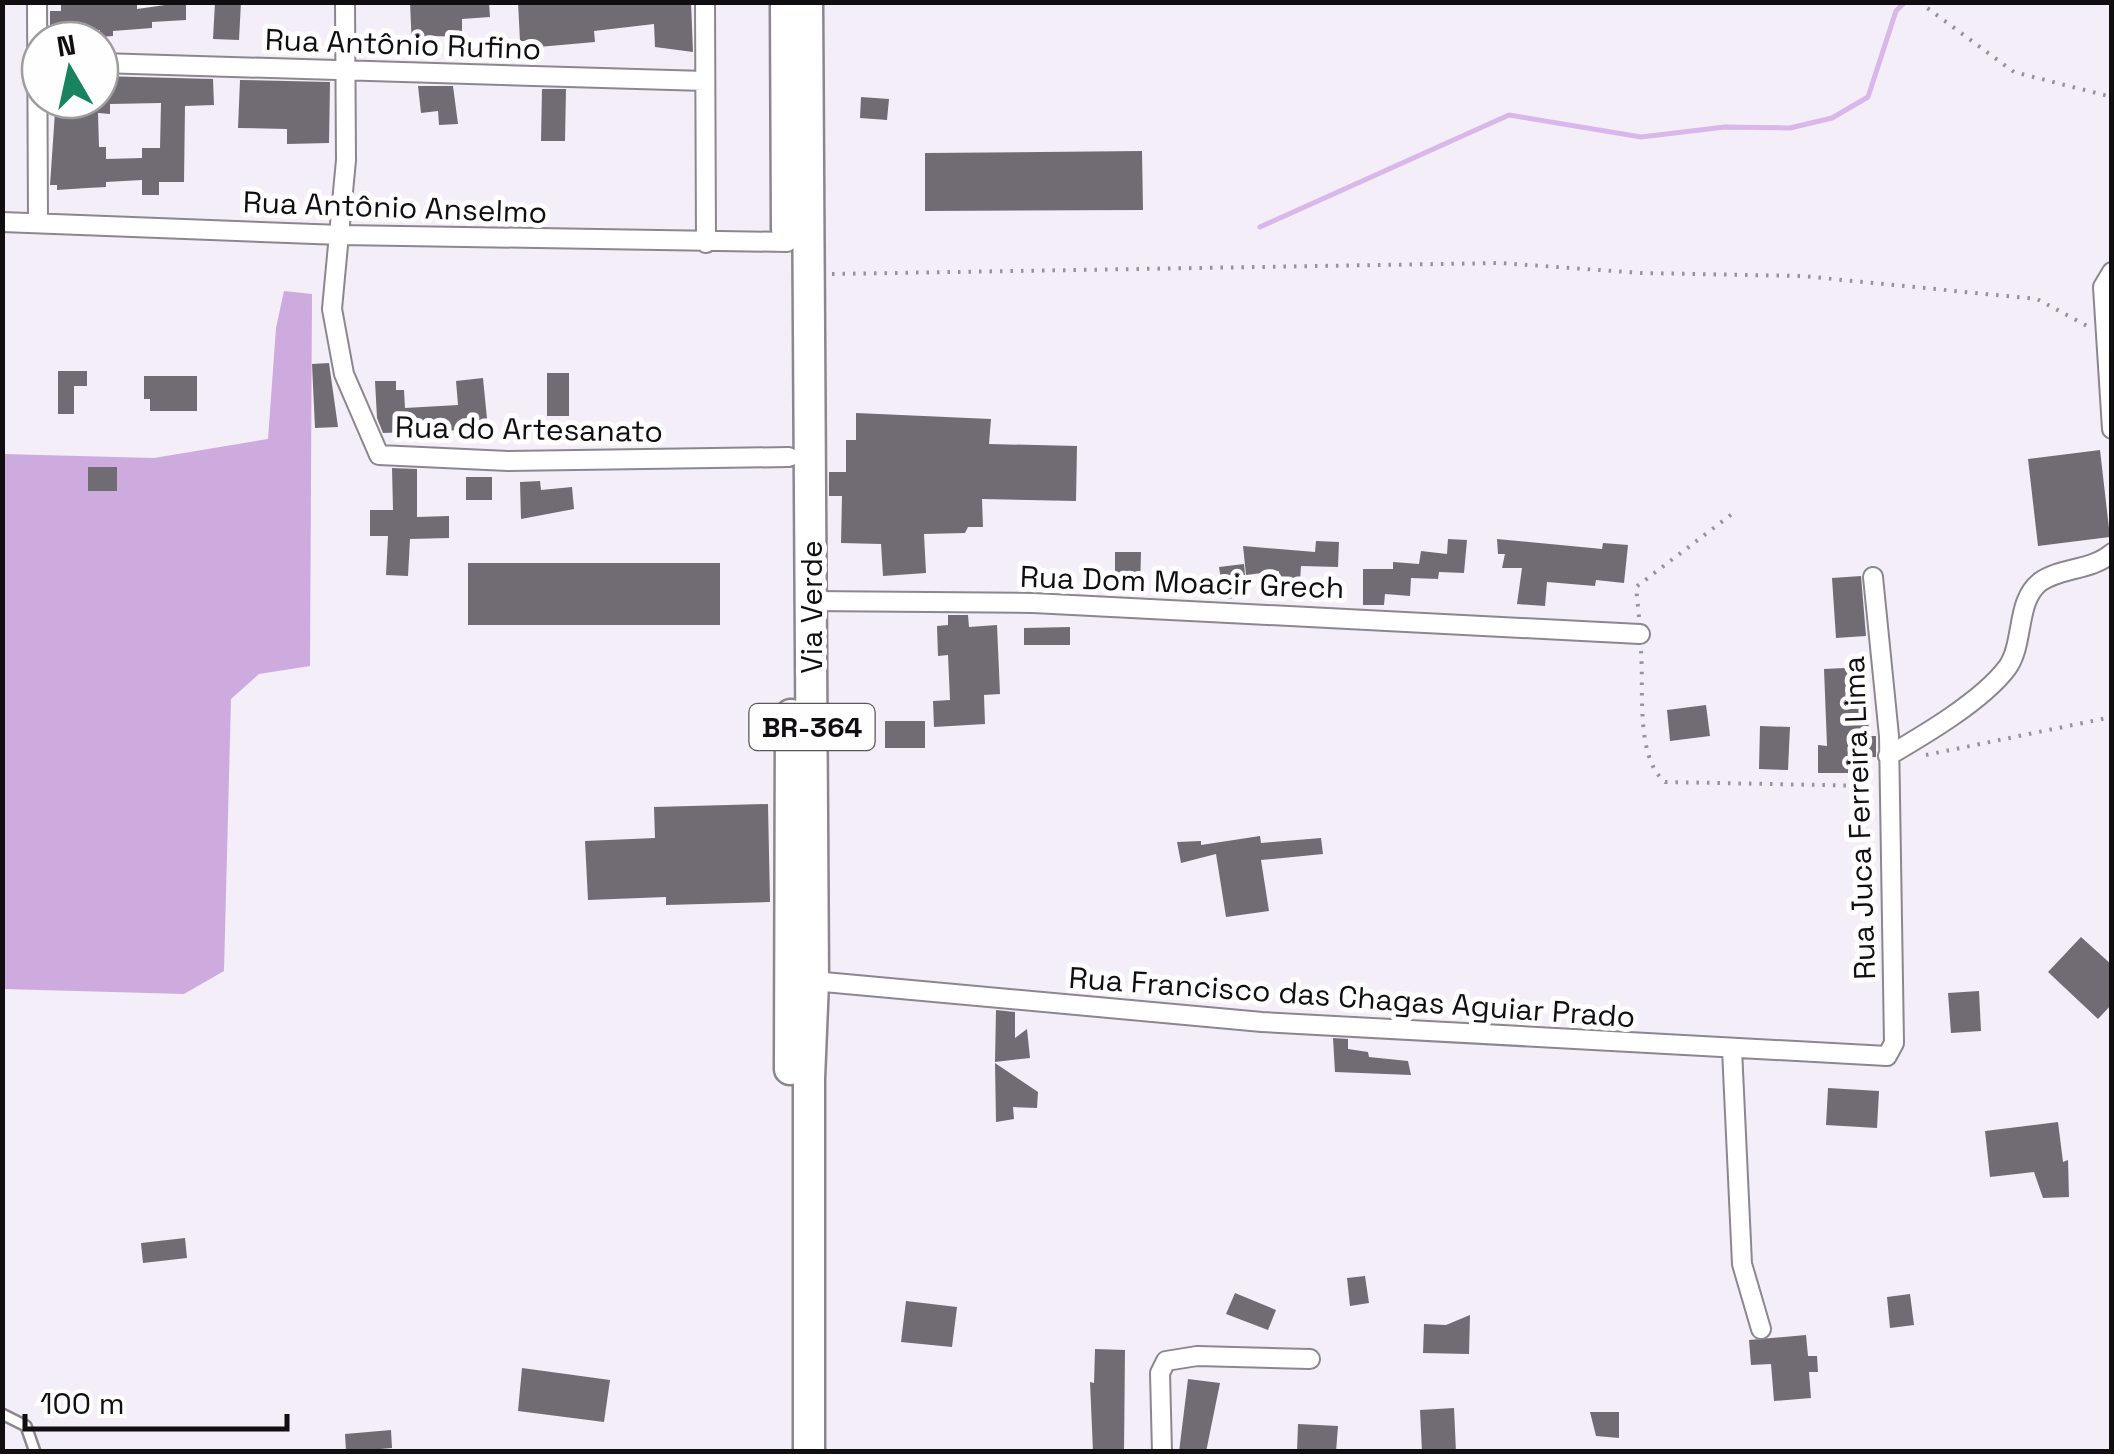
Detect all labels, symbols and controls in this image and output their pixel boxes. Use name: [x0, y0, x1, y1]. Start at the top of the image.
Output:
north arrow: [20, 20, 120, 120]
street label: Rua Antônio Rufino: [264, 20, 542, 68]
text: N: [54, 26, 78, 65]
street label: Rua Antônio Anselmo: [242, 182, 548, 232]
street label: Rua do Artesanato: [395, 407, 663, 451]
street label: Via Verde: [792, 540, 831, 674]
street label: Rua Dom Moacir Grech: [1019, 557, 1345, 607]
street label: Rua Juca Ferreira Lima: [1834, 655, 1884, 981]
road number: BR-364: [750, 704, 874, 750]
street label: Rua Francisco das Chagas Aguiar Prado: [1067, 958, 1637, 1036]
scale bar: [25, 1369, 288, 1431]
text: 100 m: [40, 1384, 125, 1423]

